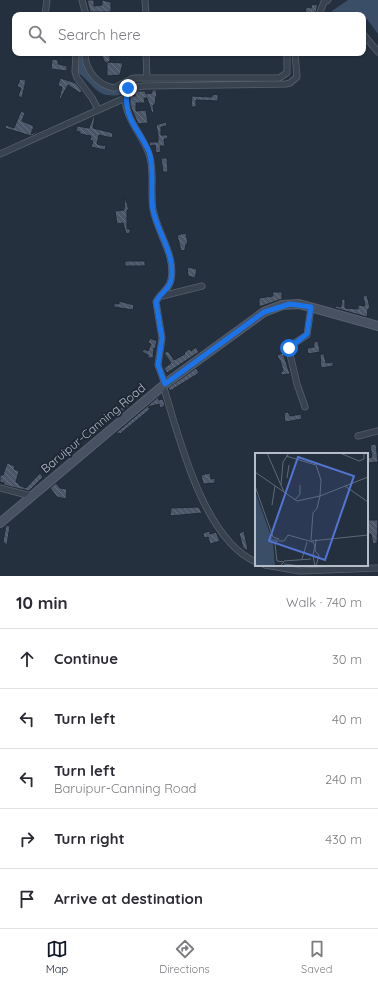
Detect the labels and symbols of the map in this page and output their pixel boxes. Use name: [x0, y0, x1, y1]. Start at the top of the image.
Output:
route end: [119, 79, 137, 97]
route start: [280, 339, 298, 357]
street label: Baruipur-Canning Road: [38, 380, 148, 476]
inset map: [255, 453, 368, 566]

